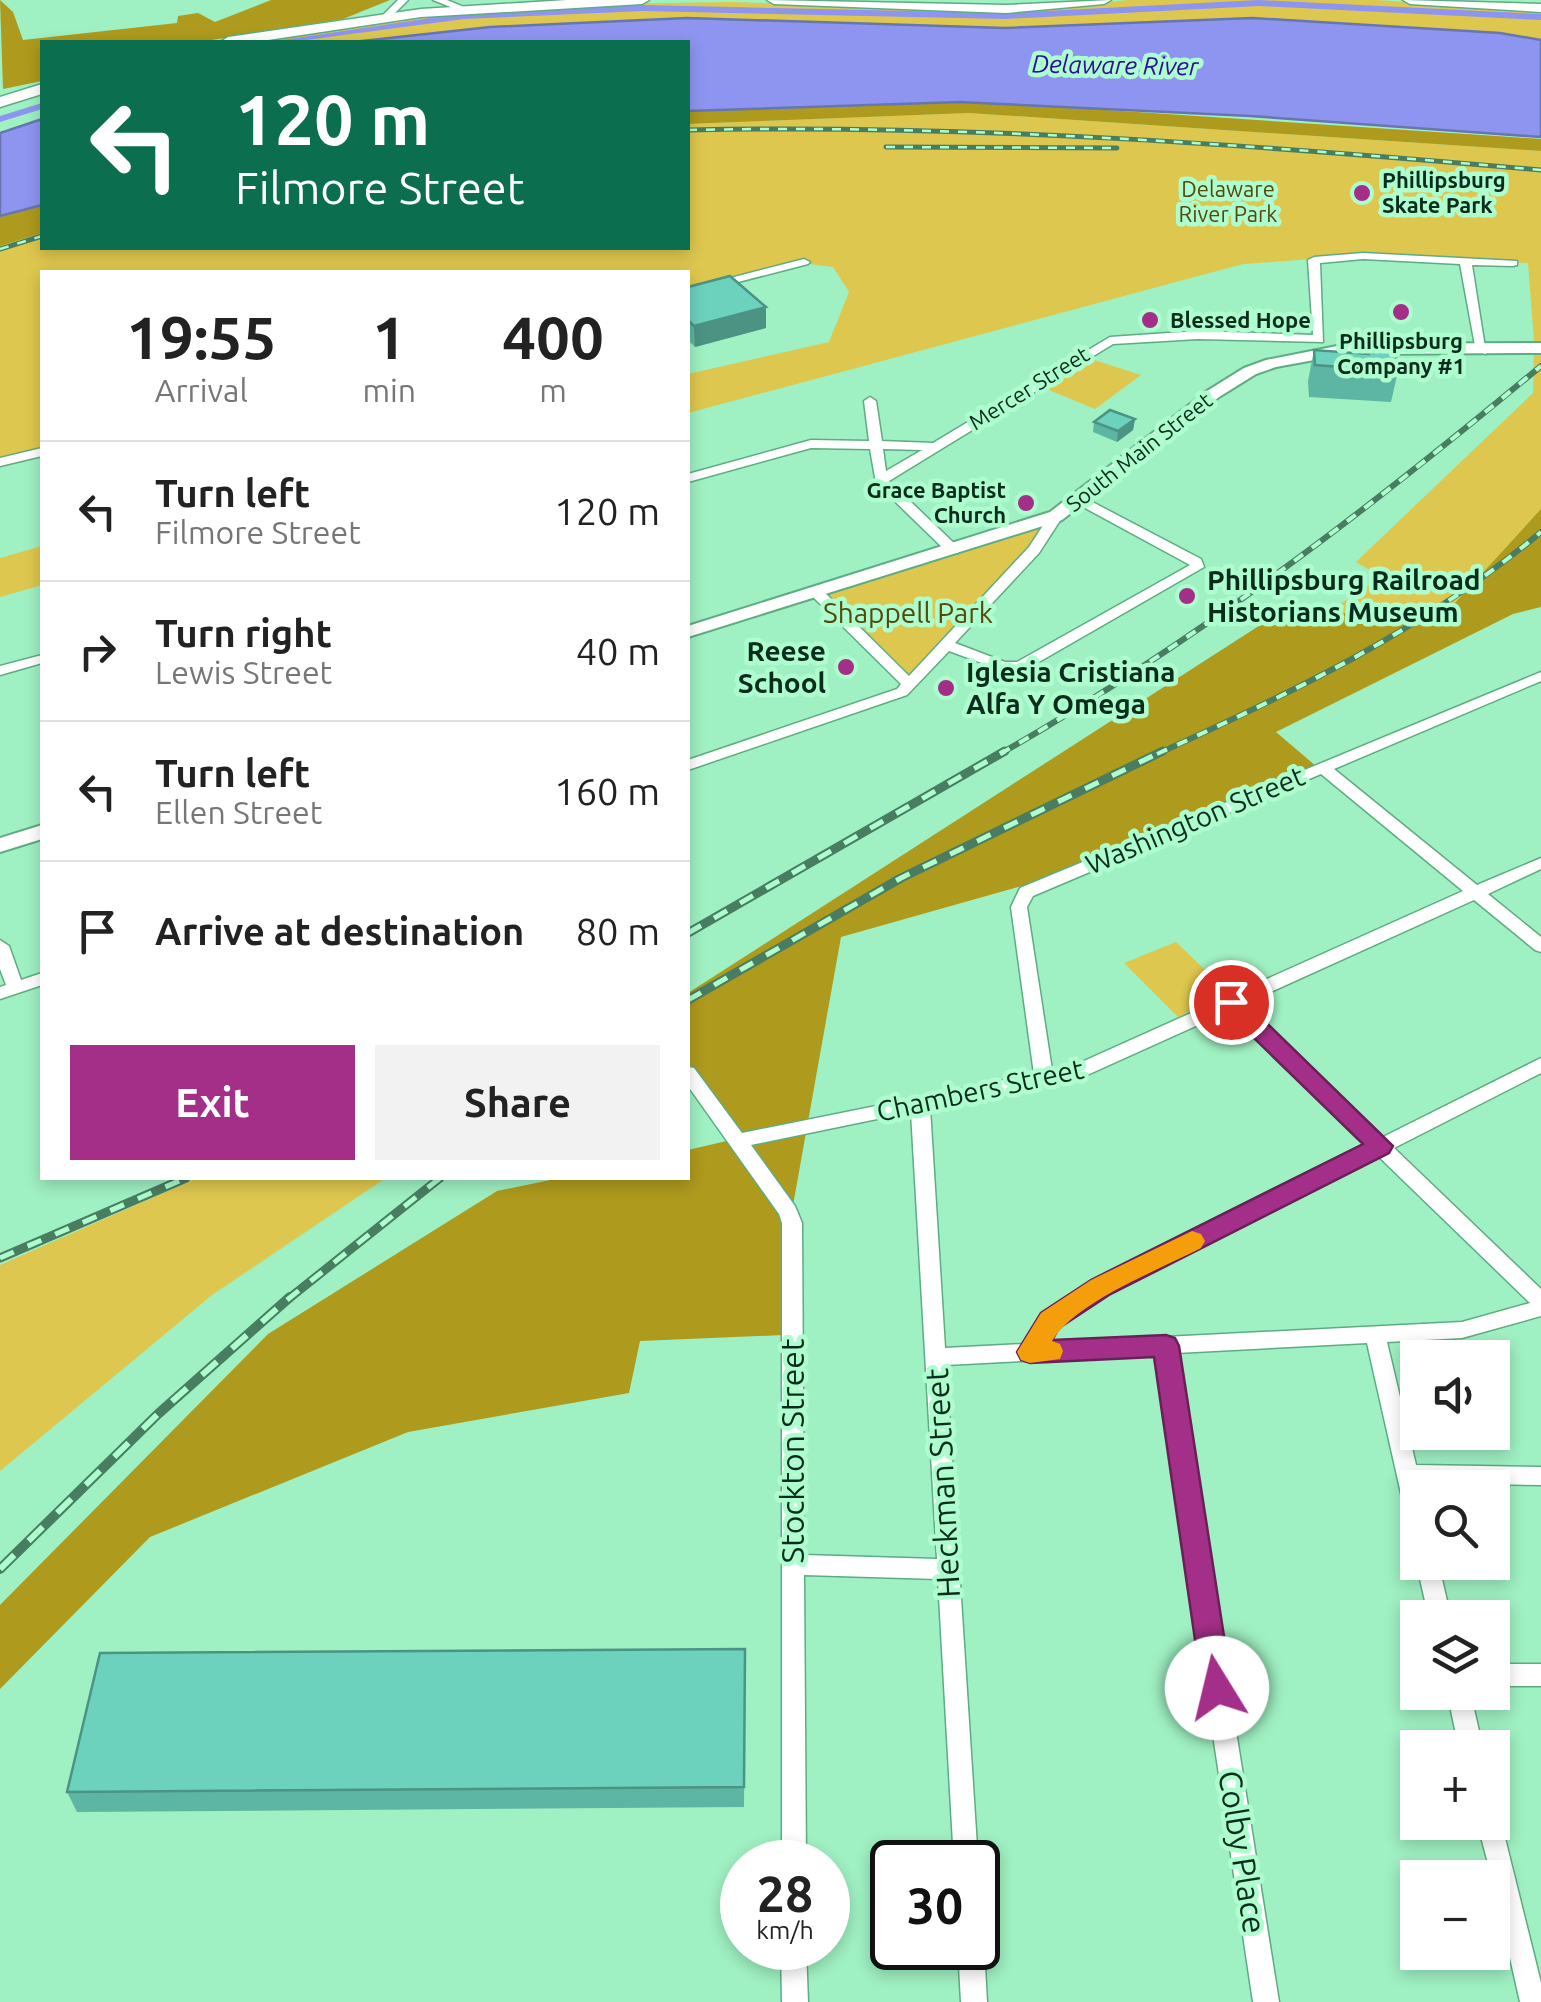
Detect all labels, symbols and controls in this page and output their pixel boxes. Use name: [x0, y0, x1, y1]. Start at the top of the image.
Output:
water label: Delaware River: [1031, 50, 1200, 80]
icon: left: [70, 80, 200, 210]
text: 120 m: [235, 80, 430, 158]
text: Filmore Street: [235, 162, 524, 213]
place label: Phillipsburg Skate Park: [1382, 167, 1506, 217]
park label: Delaware River Park: [1179, 176, 1277, 226]
marker: Phillipsburg Skate Park: [1351, 182, 1373, 204]
marker: Phillipsburg Company #1: [1390, 301, 1412, 323]
text: 19:55: [126, 303, 276, 370]
text: 1: [372, 303, 406, 370]
text: 400: [502, 303, 604, 370]
place label: Blessed Hope: [1170, 307, 1311, 332]
marker: Blessed Hope: [1139, 309, 1161, 331]
place label: Phillipsburg Company #1: [1337, 328, 1465, 378]
street label: Mercer Street: [964, 341, 1094, 434]
text: Arrival: [155, 372, 248, 408]
text: min: [362, 372, 416, 408]
text: m: [539, 372, 567, 408]
street label: South Main Street: [1061, 387, 1217, 516]
text: Turn left: [155, 472, 310, 514]
place label: Grace Baptist Church: [867, 477, 1006, 527]
icon: left: [70, 484, 125, 539]
text: 120 m: [554, 490, 660, 532]
marker: Grace Baptist Church: [1015, 492, 1037, 514]
text: Filmore Street: [155, 514, 361, 550]
place label: Phillipsburg Railroad Historians Museum: [1207, 564, 1481, 627]
marker: Phillipsburg Railroad Historians Museum: [1176, 585, 1198, 607]
park label: Shappell Park: [823, 597, 993, 628]
text: Turn right: [155, 612, 332, 654]
icon: right: [70, 624, 125, 679]
text: 40 m: [576, 630, 660, 672]
place label: Reese School: [738, 635, 826, 698]
text: Lewis Street: [155, 654, 332, 690]
marker: Reese School: [835, 656, 857, 678]
place label: Iglesia Cristiana Alfa Y Omega: [966, 656, 1175, 719]
marker: Iglesia Cristiana Alfa Y Omega: [935, 677, 957, 699]
text: Turn left: [155, 752, 310, 794]
street label: Washington Street: [1081, 759, 1309, 880]
icon: left: [70, 764, 125, 819]
text: 160 m: [554, 770, 660, 812]
text: Ellen Street: [155, 794, 322, 830]
icon: arrive: [70, 904, 125, 959]
text: Arrive at destination: [155, 910, 524, 952]
text: 80 m: [576, 910, 660, 952]
pin: [1189, 960, 1274, 1045]
icon: arrive: [1204, 975, 1259, 1030]
button: Exit: [70, 1045, 355, 1160]
button: Share: [375, 1045, 660, 1160]
street label: Chambers Street: [874, 1052, 1086, 1127]
street label: Stockton Street: [774, 1338, 810, 1564]
map controls: [1400, 1340, 1510, 1970]
button: sound: [1400, 1340, 1510, 1450]
street label: Heckman Street: [918, 1367, 966, 1599]
button: search: [1400, 1470, 1510, 1580]
button: layers: [1400, 1600, 1510, 1710]
position arrow: [1165, 1636, 1269, 1740]
button: +: [1400, 1730, 1510, 1840]
street label: Colby Place: [1212, 1768, 1274, 1936]
speed limit sign: 30: [870, 1840, 1000, 1970]
button: −: [1400, 1860, 1510, 1970]
text: 28: [757, 1865, 813, 1921]
text: km/h: [756, 1916, 814, 1944]

